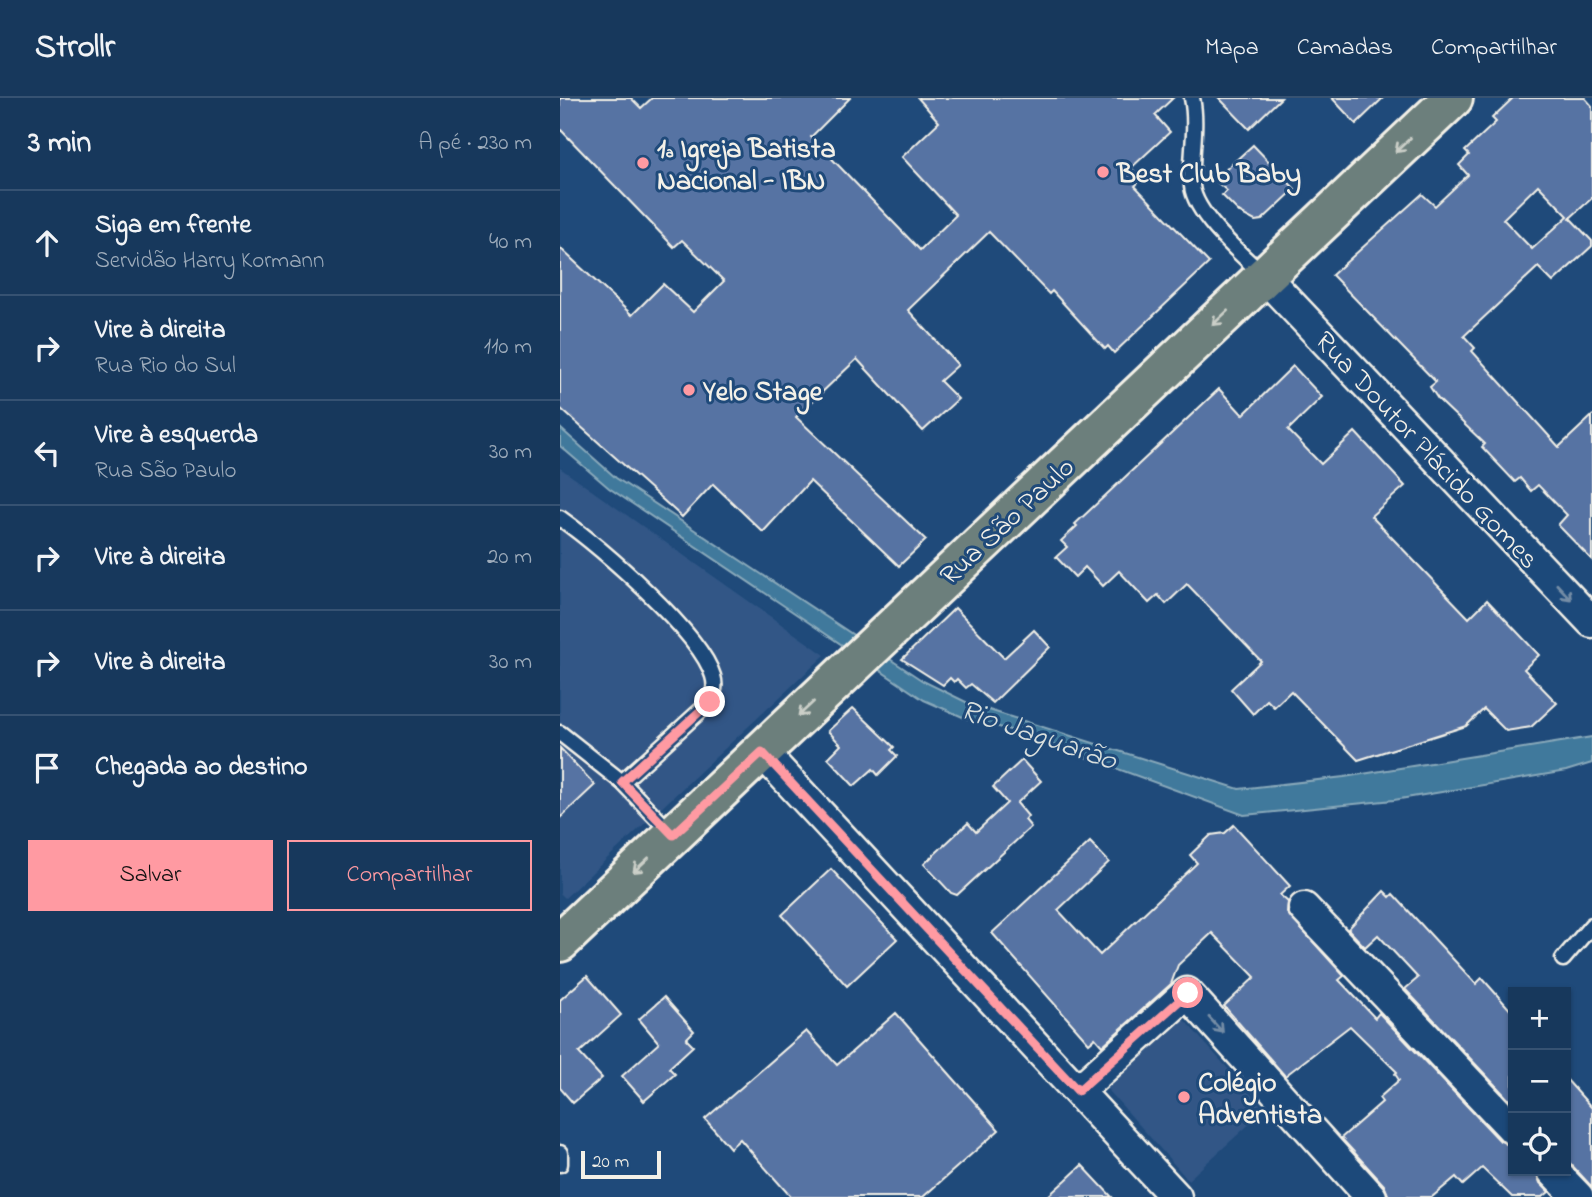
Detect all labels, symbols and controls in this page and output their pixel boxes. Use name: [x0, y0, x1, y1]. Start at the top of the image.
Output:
text: Strollr: [35, 24, 115, 72]
text: Mapa: [1205, 31, 1259, 66]
text: Camadas: [1297, 31, 1393, 66]
text: Compartilhar: [1431, 31, 1557, 66]
text: 3 min: [28, 122, 91, 166]
text: A pé · 230 m: [418, 127, 532, 160]
place label: 1ª Igreja Batista Nacional - IBN: [657, 130, 836, 203]
one-way arrow: [1395, 136, 1412, 153]
marker: 1ª Igreja Batista Nacional - IBN: [635, 155, 651, 171]
place label: Best Club Baby: [1115, 155, 1301, 196]
marker: Best Club Baby: [1095, 164, 1111, 180]
text: Siga em frente: [95, 207, 251, 245]
icon: ahead: [28, 224, 66, 262]
text: 40 m: [489, 226, 532, 259]
text: Servidão Harry Kormann: [95, 245, 324, 278]
one-way arrow: [1211, 310, 1229, 326]
text: Vire à direita: [95, 312, 226, 350]
street label: Rua Doutor Plácido Gomes: [1304, 323, 1547, 580]
icon: right: [28, 329, 66, 367]
text: 110 m: [484, 331, 532, 364]
text: Rua Rio do Sul: [95, 350, 236, 383]
place label: Yelo Stage: [702, 373, 824, 415]
marker: Yelo Stage: [681, 382, 697, 398]
text: Vire à esquerda: [95, 417, 258, 455]
icon: left: [28, 434, 66, 472]
text: 30 m: [489, 436, 532, 469]
street label: Rua São Paulo: [931, 449, 1085, 596]
text: Rua São Paulo: [95, 455, 236, 488]
icon: right: [28, 539, 66, 577]
text: Vire à direita: [95, 539, 226, 577]
text: 20 m: [487, 541, 532, 574]
one-way arrow: [1555, 584, 1572, 601]
icon: right: [28, 644, 66, 682]
text: Vire à direita: [95, 644, 226, 682]
text: 30 m: [489, 646, 532, 679]
route end: [694, 686, 725, 717]
water label: Rio Jaguarão: [954, 690, 1123, 785]
one-way arrow: [798, 701, 815, 718]
icon: arrive: [28, 749, 66, 787]
text: Chegada ao destino: [95, 749, 307, 787]
button: Salvar: [28, 840, 273, 911]
button: Compartilhar: [287, 840, 532, 911]
one-way arrow: [633, 857, 650, 874]
route start: [1172, 977, 1203, 1008]
map controls: [1508, 987, 1571, 1176]
button: +: [1508, 987, 1571, 1050]
one-way arrow: [1208, 1016, 1225, 1033]
button: −: [1508, 1050, 1571, 1113]
place label: Colégio Adventista: [1198, 1064, 1322, 1137]
marker: Colégio Adventista: [1176, 1089, 1192, 1105]
button: locate: [1508, 1113, 1571, 1176]
scale bar: [581, 1148, 662, 1180]
text: 20 m: [592, 1149, 629, 1176]

